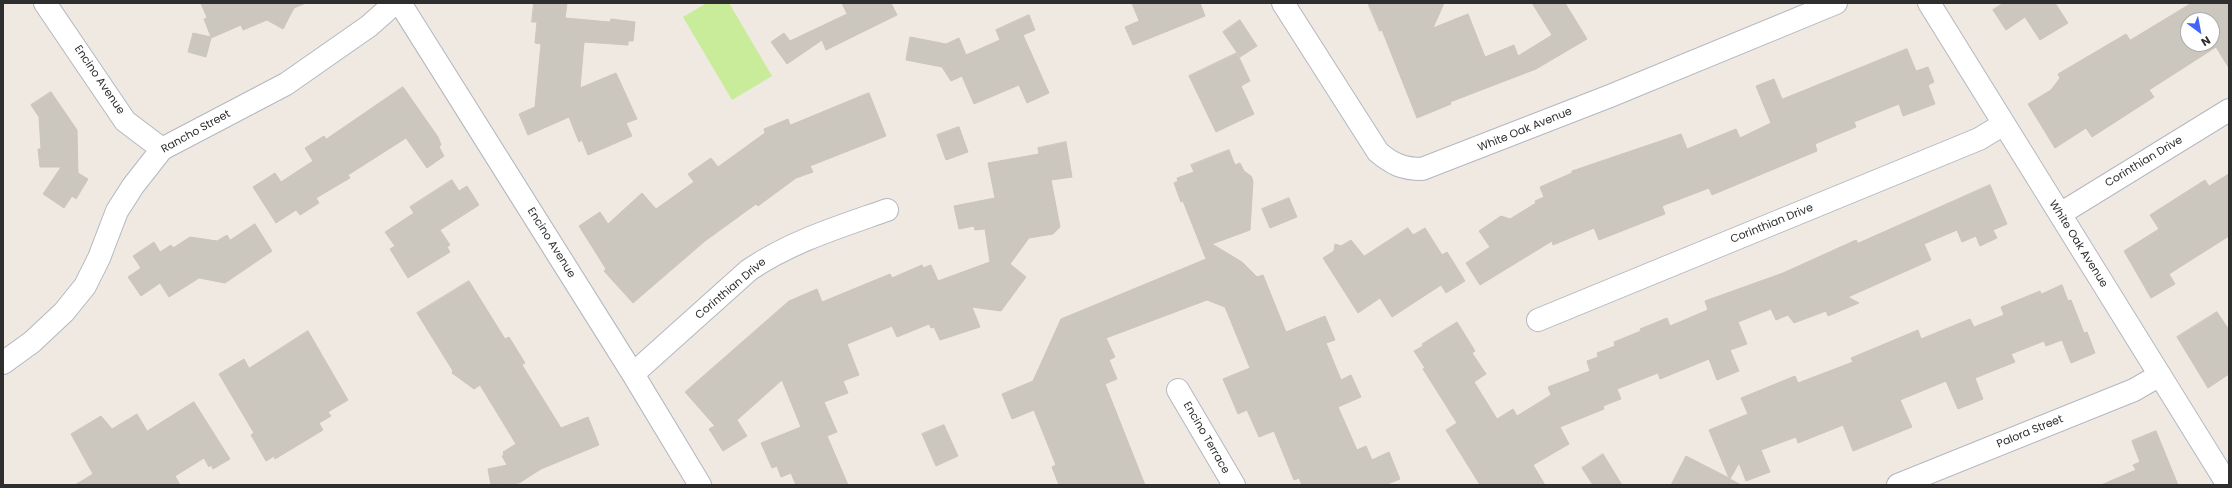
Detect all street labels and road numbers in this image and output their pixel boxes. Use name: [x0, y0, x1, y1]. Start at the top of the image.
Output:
street label: Encino Avenue: [71, 43, 127, 117]
street label: White Oak Avenue: [1476, 105, 1574, 155]
street label: Rancho Street: [159, 108, 233, 156]
street label: Corinthian Drive: [2103, 134, 2185, 190]
street label: White Oak Avenue: [2046, 198, 2110, 290]
street label: Corinthian Drive: [1729, 201, 1815, 247]
street label: Encino Avenue: [524, 205, 578, 281]
street label: Corinthian Drive: [693, 256, 769, 322]
street label: Encino Terrace: [1180, 400, 1232, 476]
street label: Palora Street: [1995, 413, 2065, 451]

